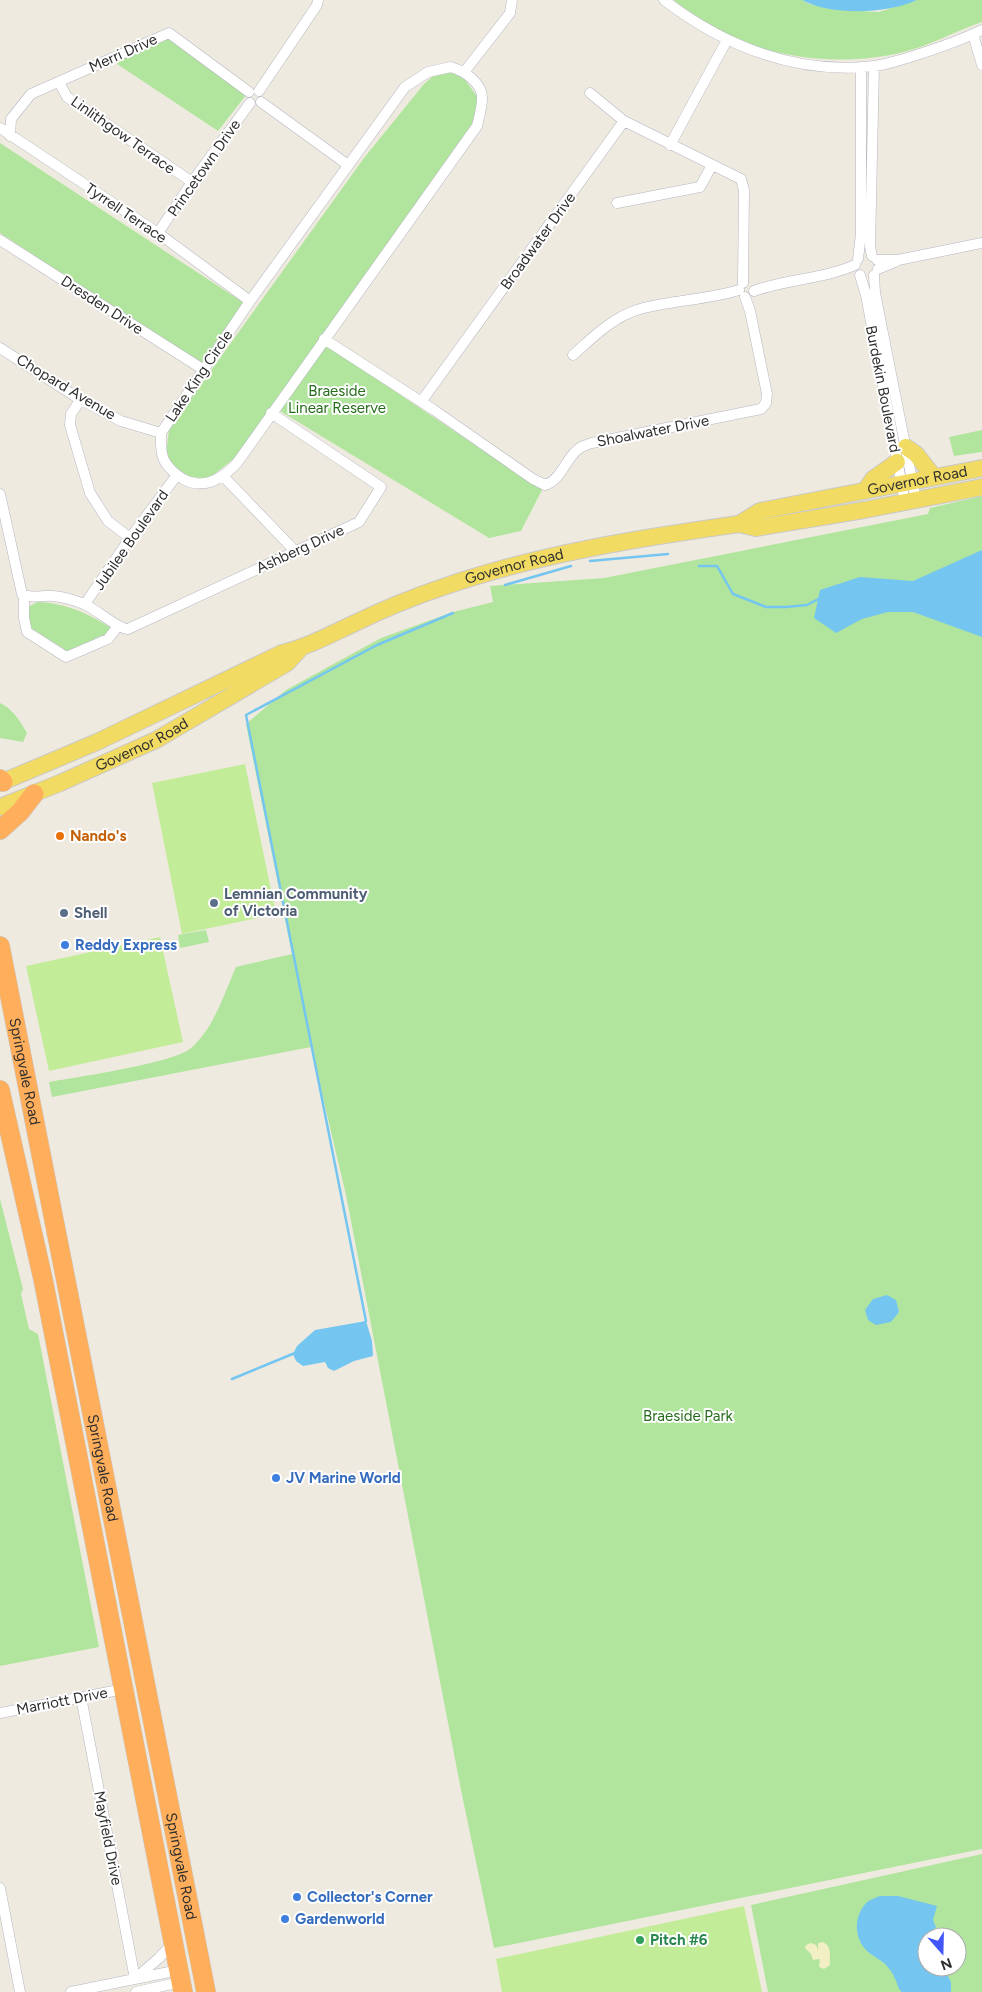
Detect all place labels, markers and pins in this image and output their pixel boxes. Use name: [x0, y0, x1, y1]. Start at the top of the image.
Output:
place label: Nando's: [70, 827, 126, 845]
marker: Nando's: [54, 830, 66, 842]
place label: Lemnian Community of Victoria: [224, 885, 368, 920]
marker: Lemnian Community of Victoria: [208, 897, 220, 909]
place label: Shell: [74, 904, 107, 922]
marker: Shell: [58, 907, 70, 919]
place label: Reddy Express: [75, 936, 177, 954]
marker: Reddy Express: [59, 939, 71, 951]
place label: JV Marine World: [286, 1469, 401, 1487]
marker: JV Marine World: [270, 1472, 282, 1484]
place label: Collector's Corner: [307, 1888, 433, 1906]
marker: Collector's Corner: [291, 1891, 303, 1903]
place label: Gardenworld: [295, 1910, 385, 1928]
marker: Gardenworld: [279, 1913, 291, 1925]
place label: Pitch #6: [650, 1931, 708, 1949]
marker: Pitch #6: [634, 1934, 646, 1946]

